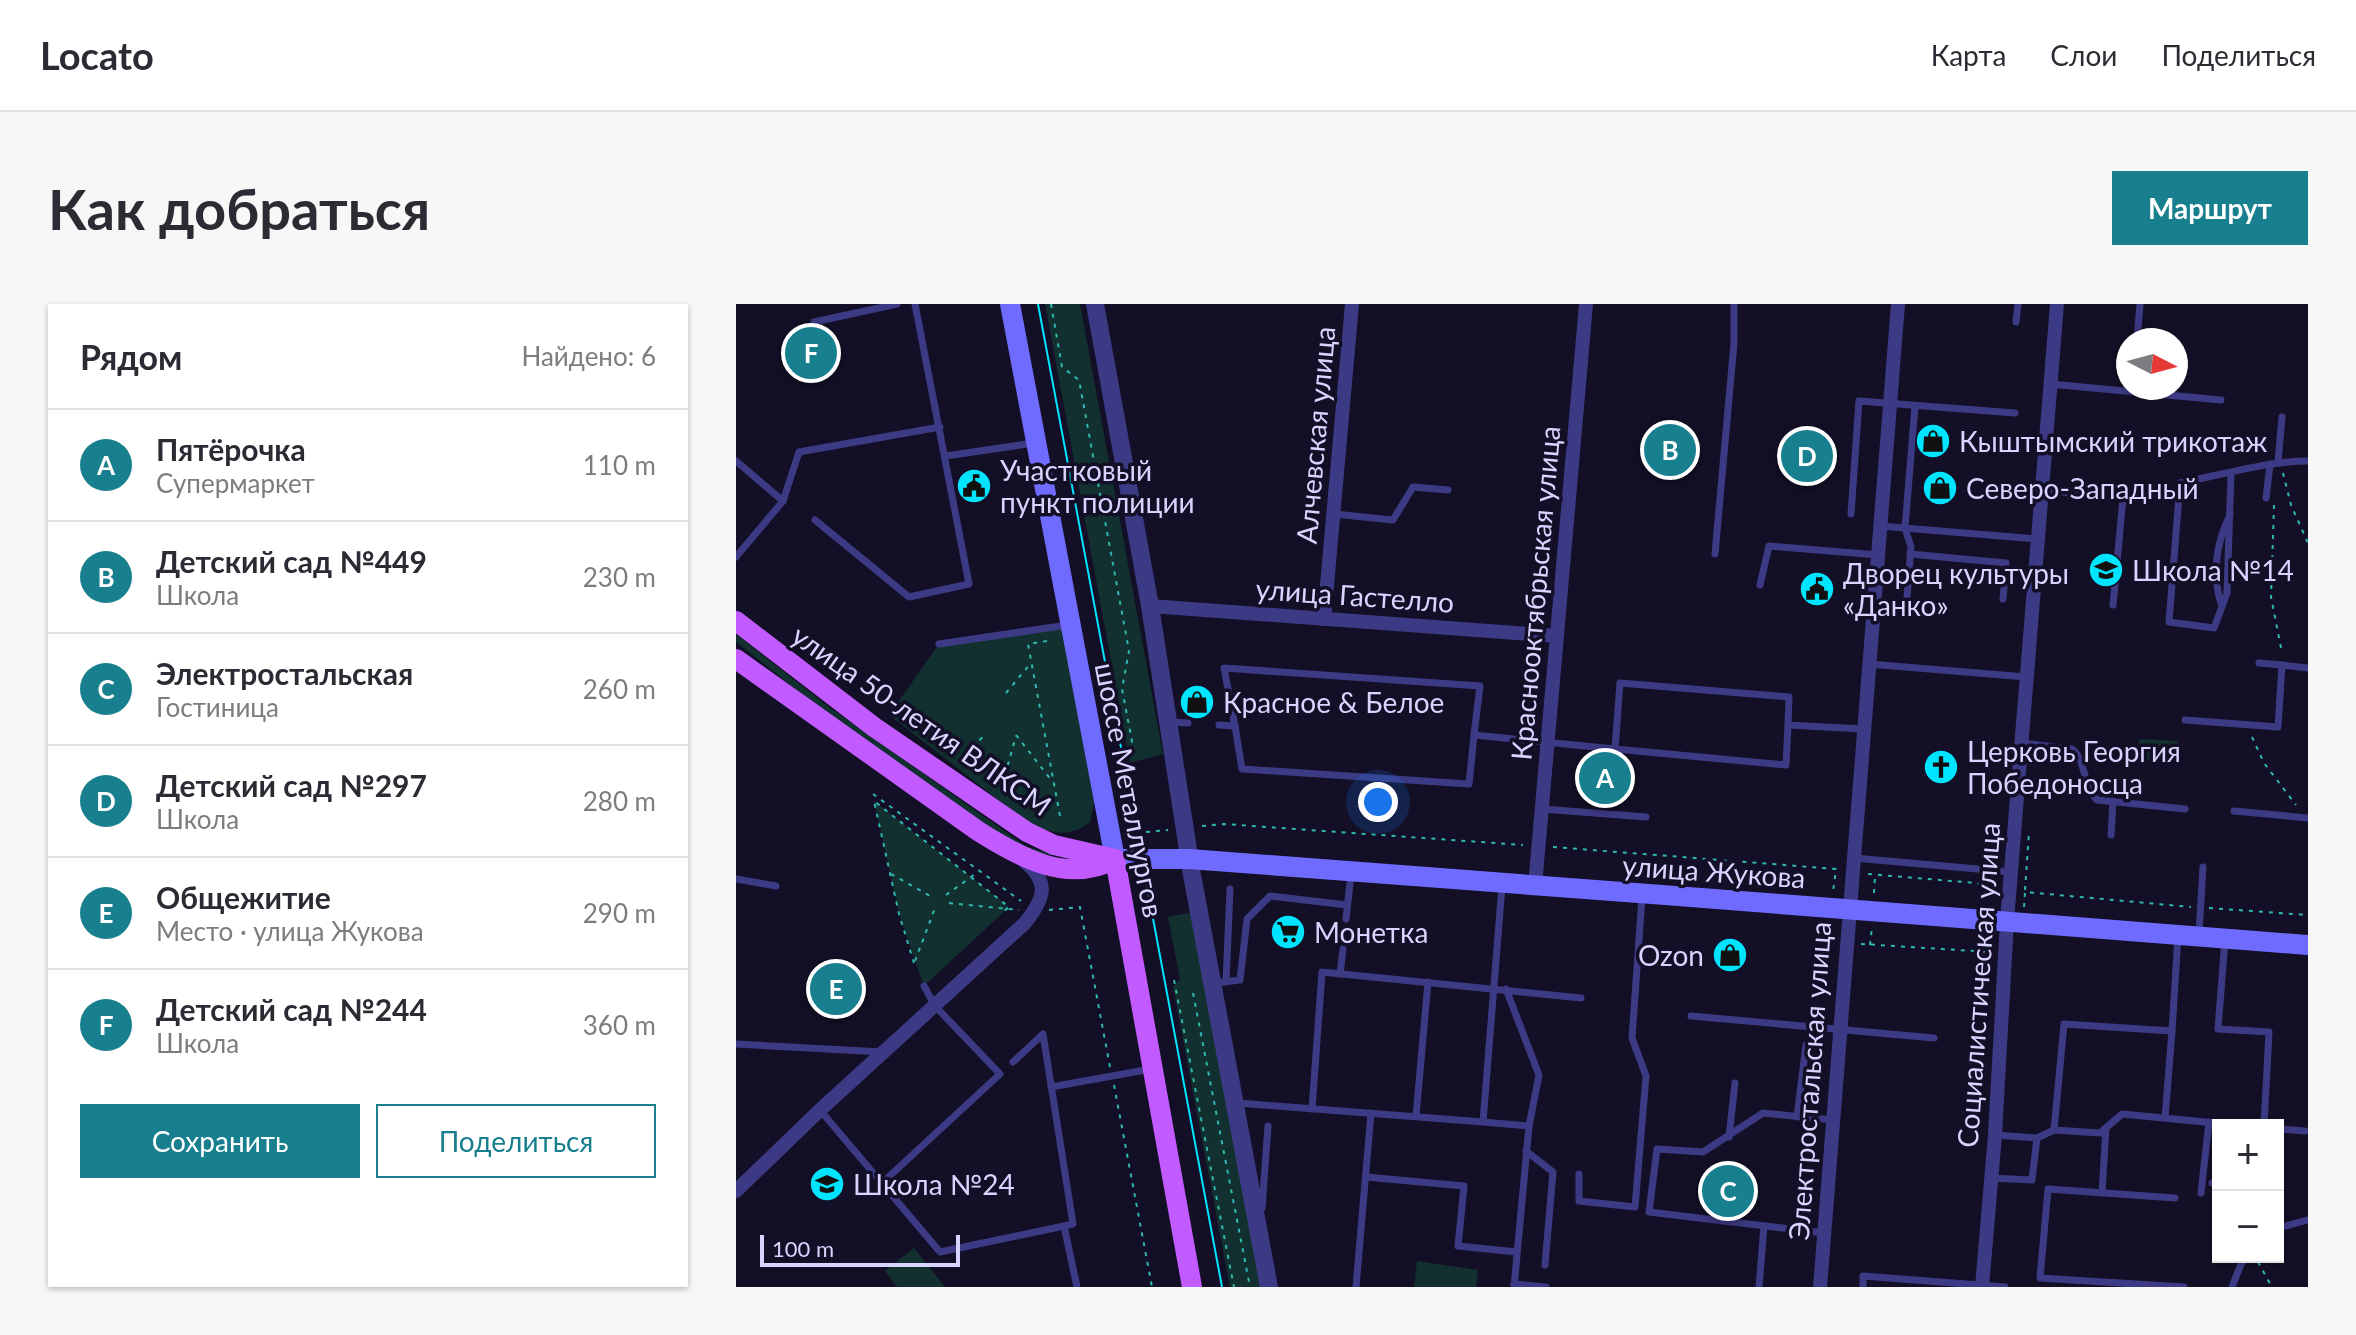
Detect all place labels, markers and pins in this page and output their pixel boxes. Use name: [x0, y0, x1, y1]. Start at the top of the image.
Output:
pin: F: [785, 323, 837, 383]
pin: B: [1644, 420, 1696, 480]
shop icon: Кыштымский трикотаж: [1914, 422, 1952, 460]
place label: Кыштымский трикотаж: [1959, 424, 2267, 458]
pin: D: [1781, 426, 1833, 486]
place label: Участковый пункт полиции: [1000, 453, 1195, 519]
public building icon: Участковый пункт полиции: [955, 467, 993, 505]
shop icon: Северо-Западный: [1921, 469, 1959, 507]
place label: Северо-Западный: [1966, 471, 2199, 505]
school or university icon: Школа №14: [2087, 551, 2125, 589]
place label: Школа №14: [2132, 553, 2294, 587]
place label: Дворец культуры «Данко»: [1843, 556, 2069, 622]
public building icon: Дворец культуры «Данко»: [1798, 570, 1836, 608]
shop icon: Красное & Белое: [1178, 683, 1216, 721]
place label: Красное & Белое: [1223, 685, 1444, 719]
place label: Церковь Георгия Победоносца: [1967, 734, 2181, 800]
pin: A: [1579, 748, 1631, 808]
church icon: Церковь Георгия Победоносца: [1922, 748, 1960, 786]
supermarket icon: Монетка: [1269, 913, 1307, 951]
place label: Монетка: [1314, 915, 1428, 949]
shop icon: Ozon: [1711, 936, 1749, 974]
place label: Ozon: [1638, 938, 1704, 972]
pin: E: [810, 959, 862, 1019]
pin: C: [1702, 1161, 1754, 1221]
school or university icon: Школа №24: [808, 1165, 846, 1203]
place label: Школа №24: [853, 1167, 1015, 1201]

